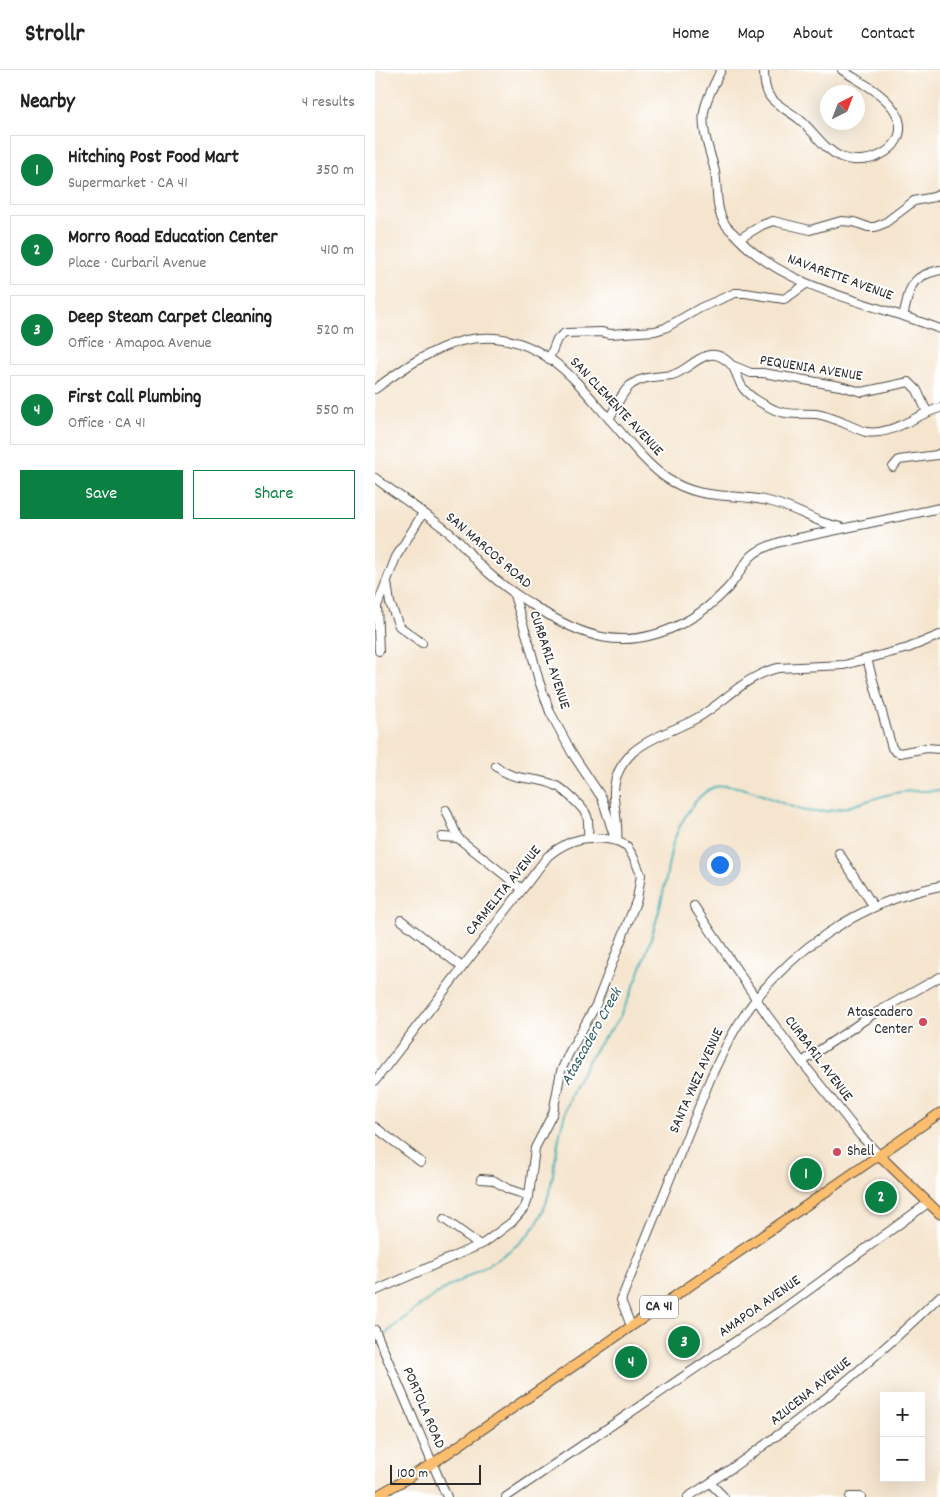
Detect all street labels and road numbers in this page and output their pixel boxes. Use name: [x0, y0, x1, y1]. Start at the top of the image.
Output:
street label: NAVARETTE AVENUE: [784, 249, 896, 307]
street label: PEQUENIA AVENUE: [758, 350, 864, 388]
street label: SAN CLEMENTE AVENUE: [564, 352, 668, 462]
street label: SAN MARCOS ROAD: [440, 507, 536, 595]
street label: CURBARIL AVENUE: [523, 608, 575, 712]
street label: CARMELITA AVENUE: [461, 841, 547, 941]
street label: CURBARIL AVENUE: [778, 1011, 858, 1107]
street label: SANTA YNEZ AVENUE: [664, 1025, 730, 1137]
street label: AMAPOA AVENUE: [714, 1270, 806, 1344]
road number: CA 41: [640, 1296, 678, 1318]
street label: AZUCENA AVENUE: [766, 1352, 857, 1432]
street label: PORTOLA ROAD: [396, 1364, 450, 1453]

